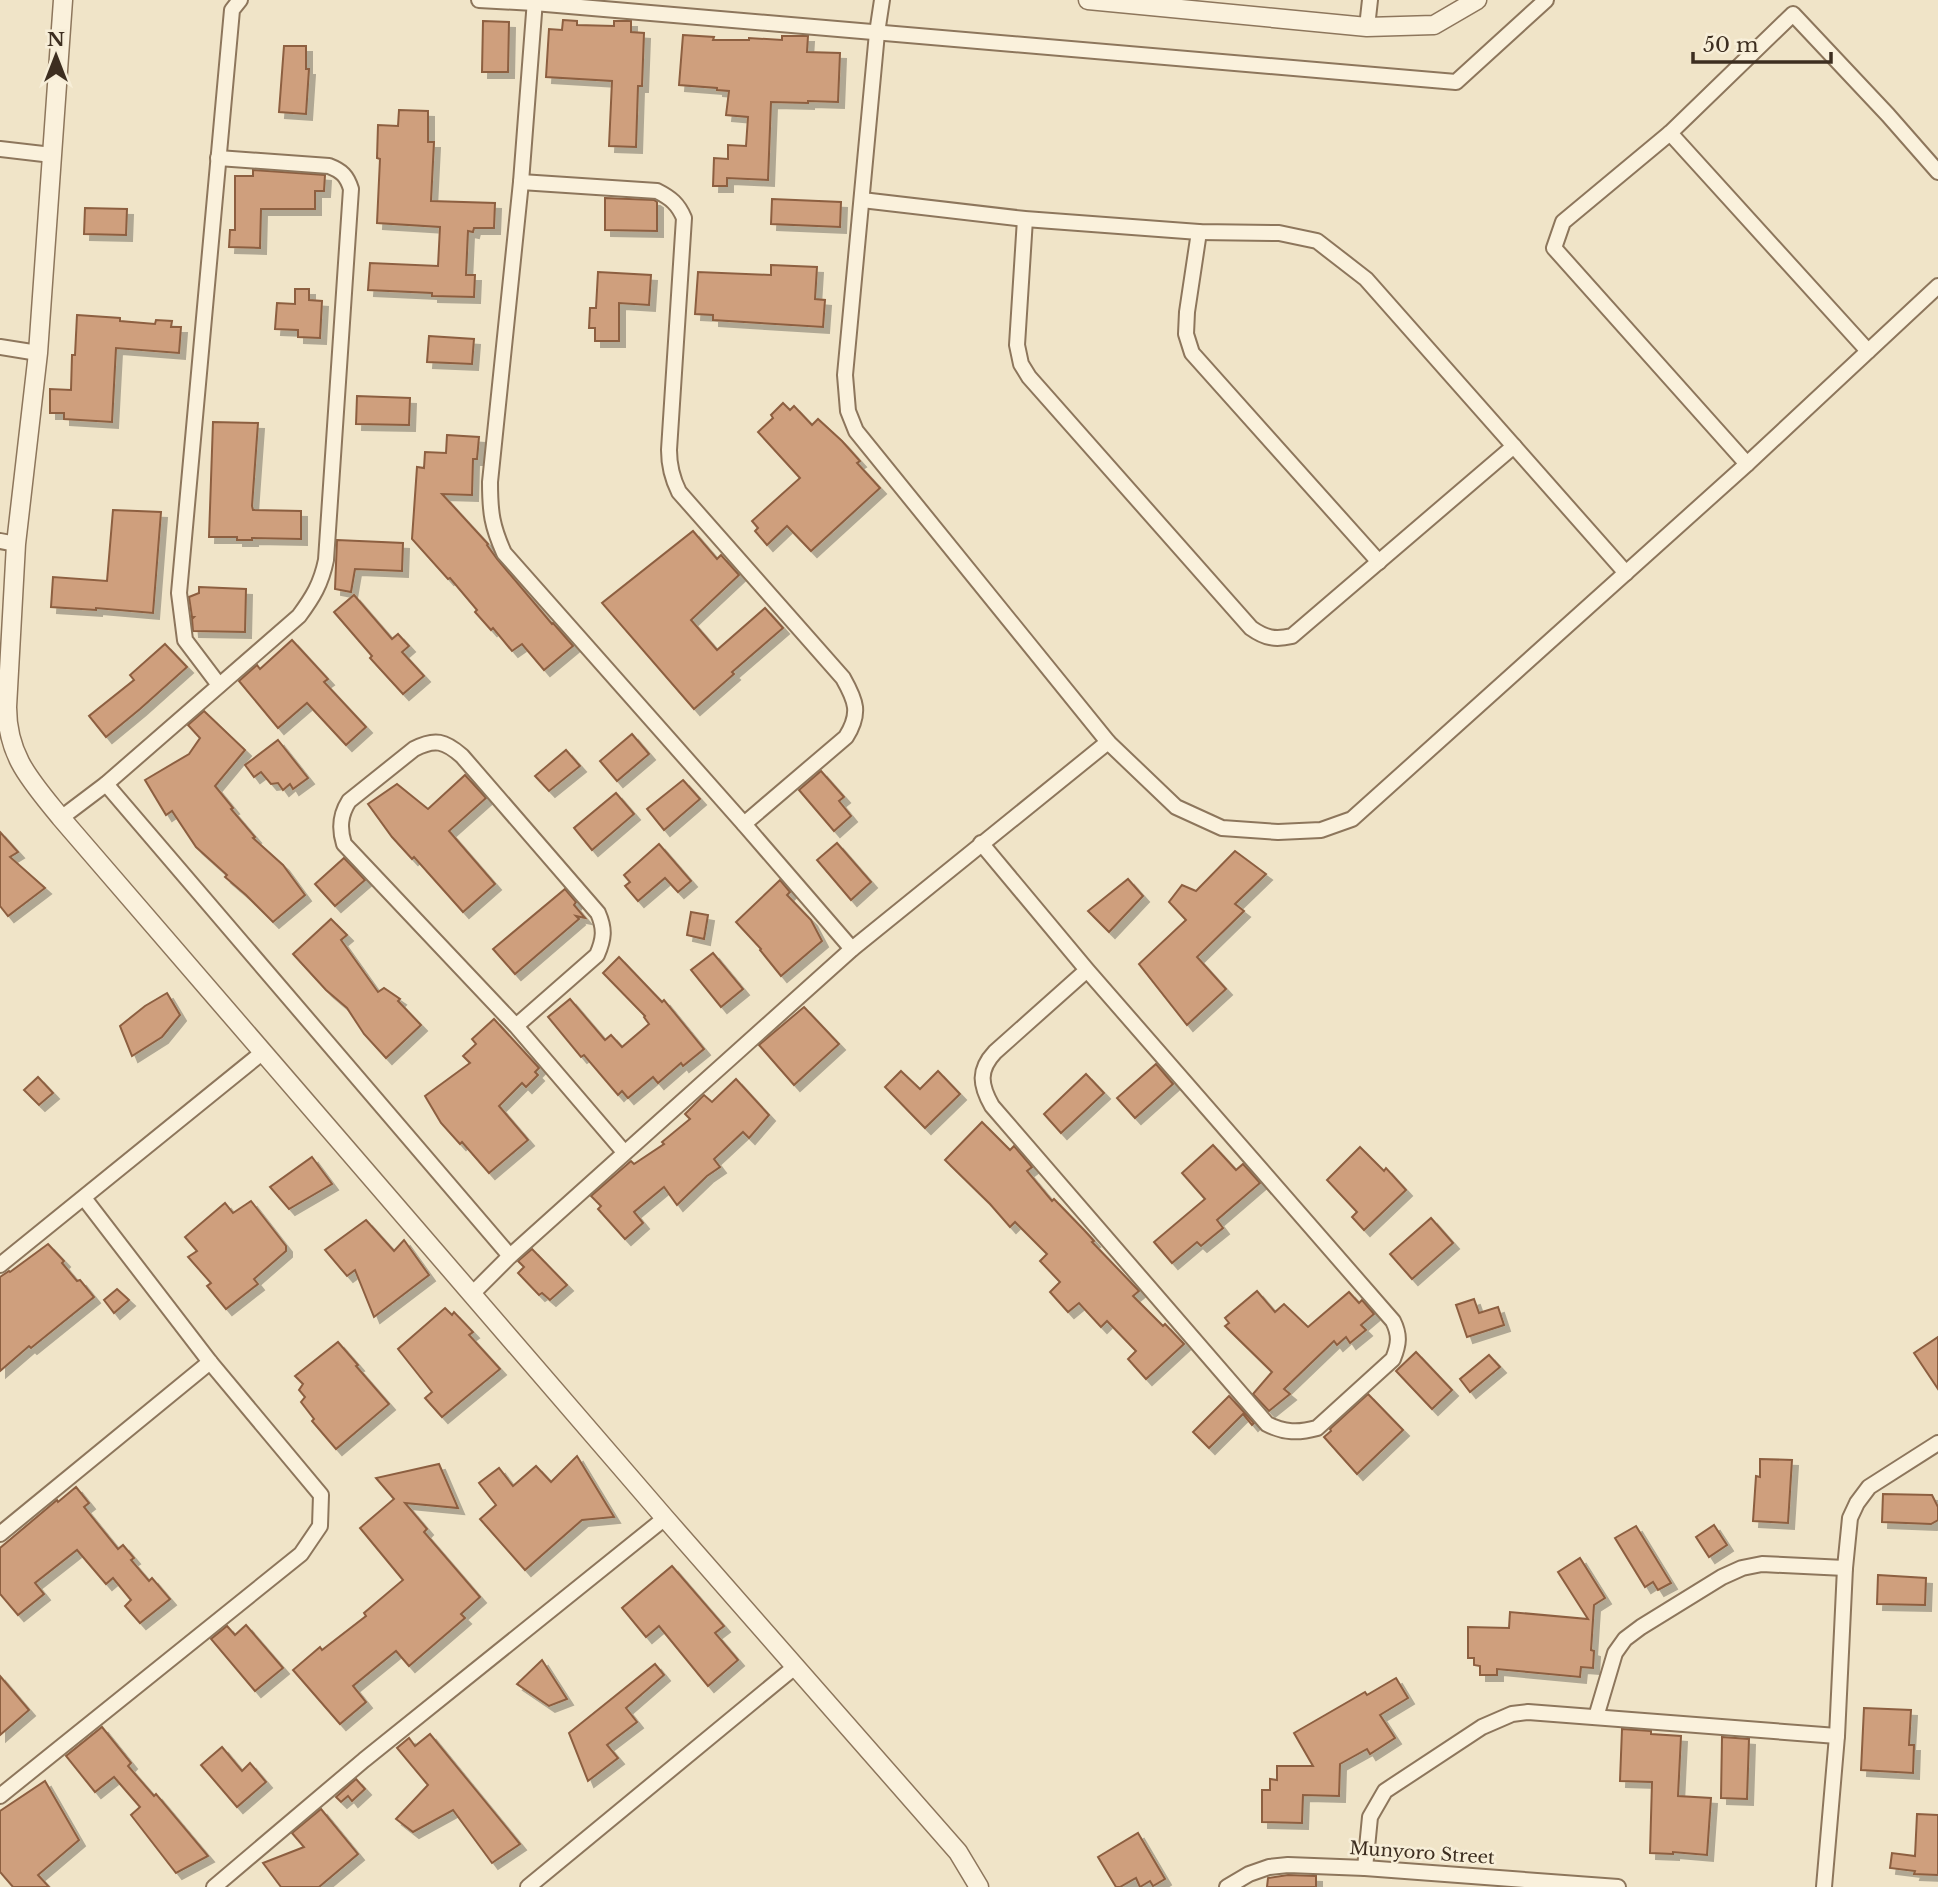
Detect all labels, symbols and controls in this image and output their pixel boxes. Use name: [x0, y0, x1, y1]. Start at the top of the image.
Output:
north arrow: [21, 21, 91, 91]
scale bar: [1693, 21, 1831, 65]
text: N: [47, 28, 65, 51]
text: 50 m: [1703, 32, 1759, 58]
street label: Munyoro Street: [1349, 1837, 1496, 1869]

